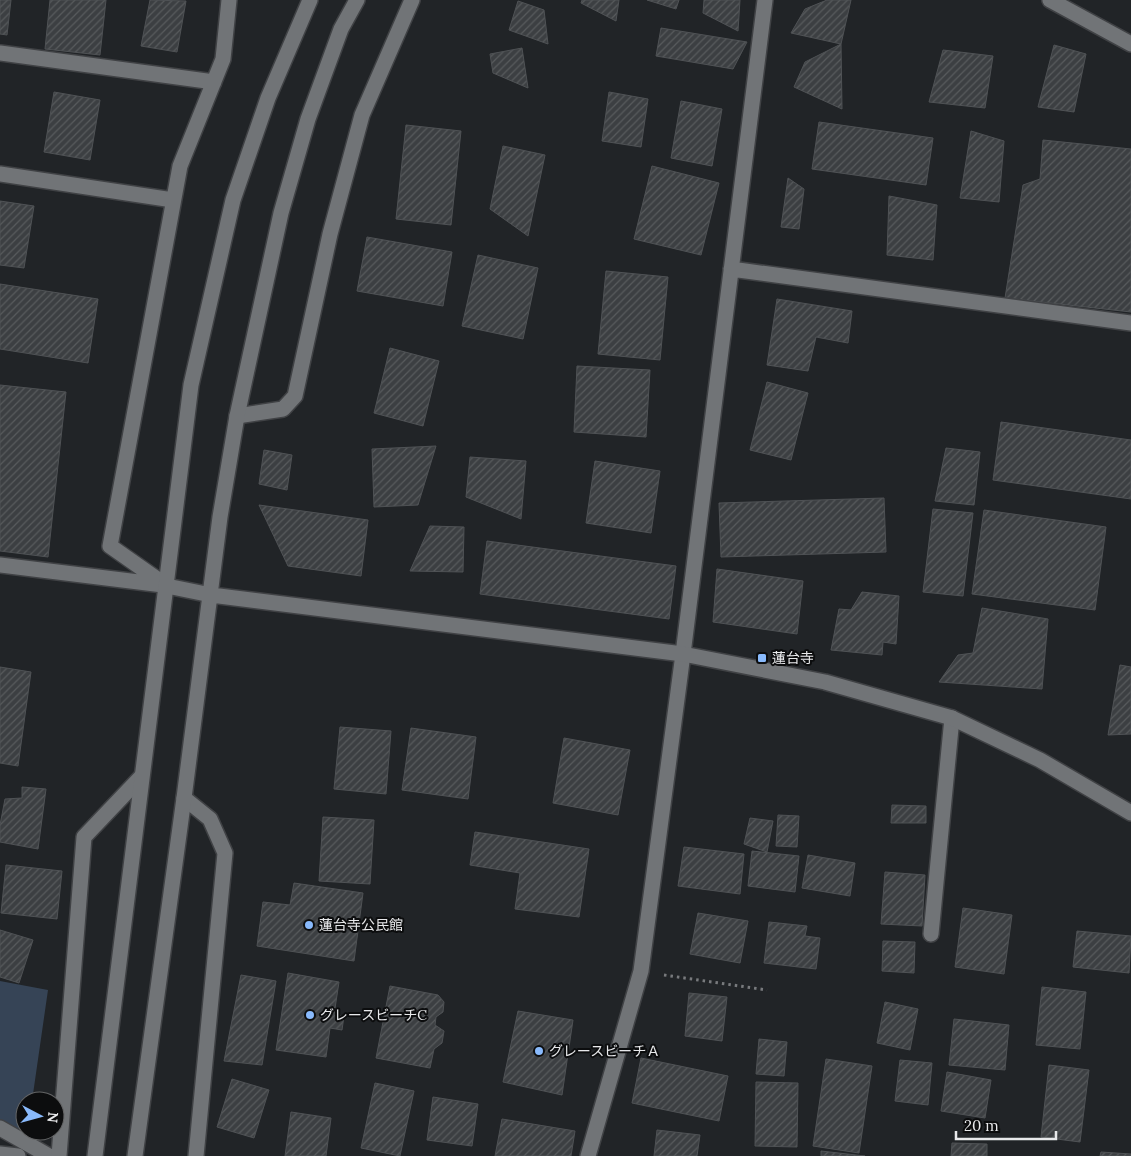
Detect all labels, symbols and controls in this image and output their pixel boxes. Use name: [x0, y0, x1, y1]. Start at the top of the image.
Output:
place label: 蓮台寺: [772, 649, 814, 667]
marker: 蓮台寺: [756, 652, 768, 664]
place label: 蓮台寺公民館: [319, 916, 403, 934]
marker: 蓮台寺公民館: [303, 919, 315, 931]
place label: グレースビーチC: [320, 1006, 427, 1024]
marker: グレースビーチC: [304, 1009, 316, 1021]
place label: グレースビーチＡ: [549, 1042, 660, 1060]
marker: グレースビーチＡ: [533, 1045, 545, 1057]
north arrow: [15, 1091, 65, 1141]
scale bar: [956, 1108, 1056, 1140]
text: N: [43, 1111, 62, 1124]
text: 20 m: [964, 1116, 999, 1135]

